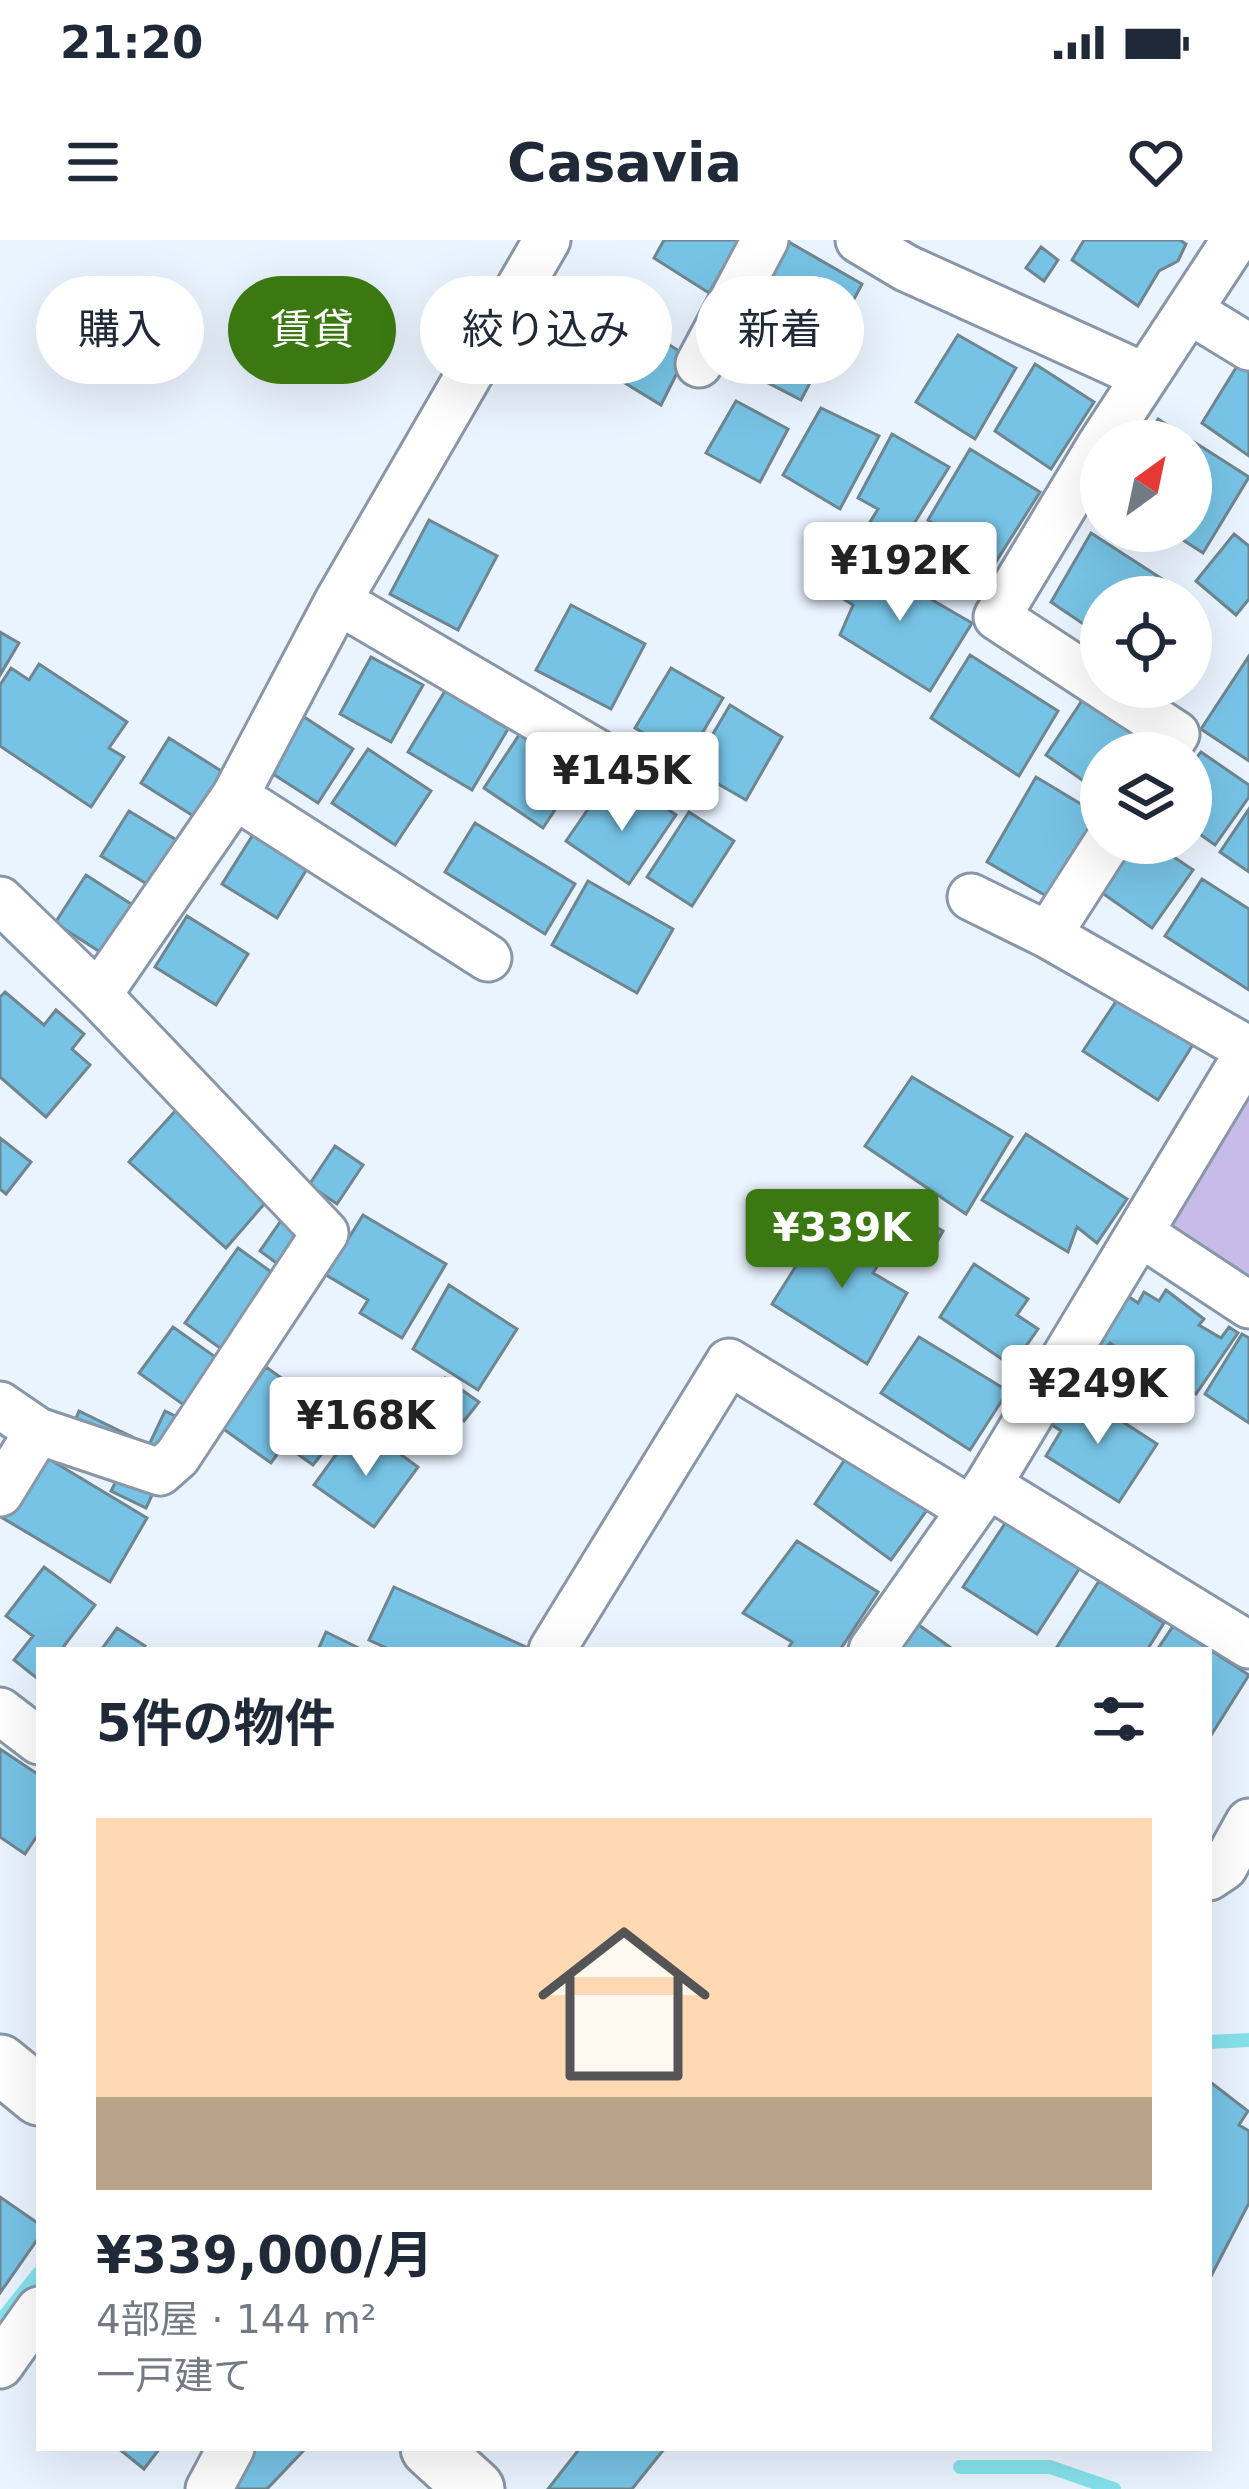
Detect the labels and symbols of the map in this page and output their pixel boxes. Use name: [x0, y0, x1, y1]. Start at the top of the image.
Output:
north arrow: [1080, 420, 1212, 552]
pin: ¥192K: [816, 522, 984, 624]
pin: ¥145K: [538, 732, 706, 834]
pin: ¥339K: [758, 1189, 926, 1291]
pin: ¥249K: [1014, 1345, 1182, 1447]
pin: ¥168K: [282, 1377, 450, 1479]

